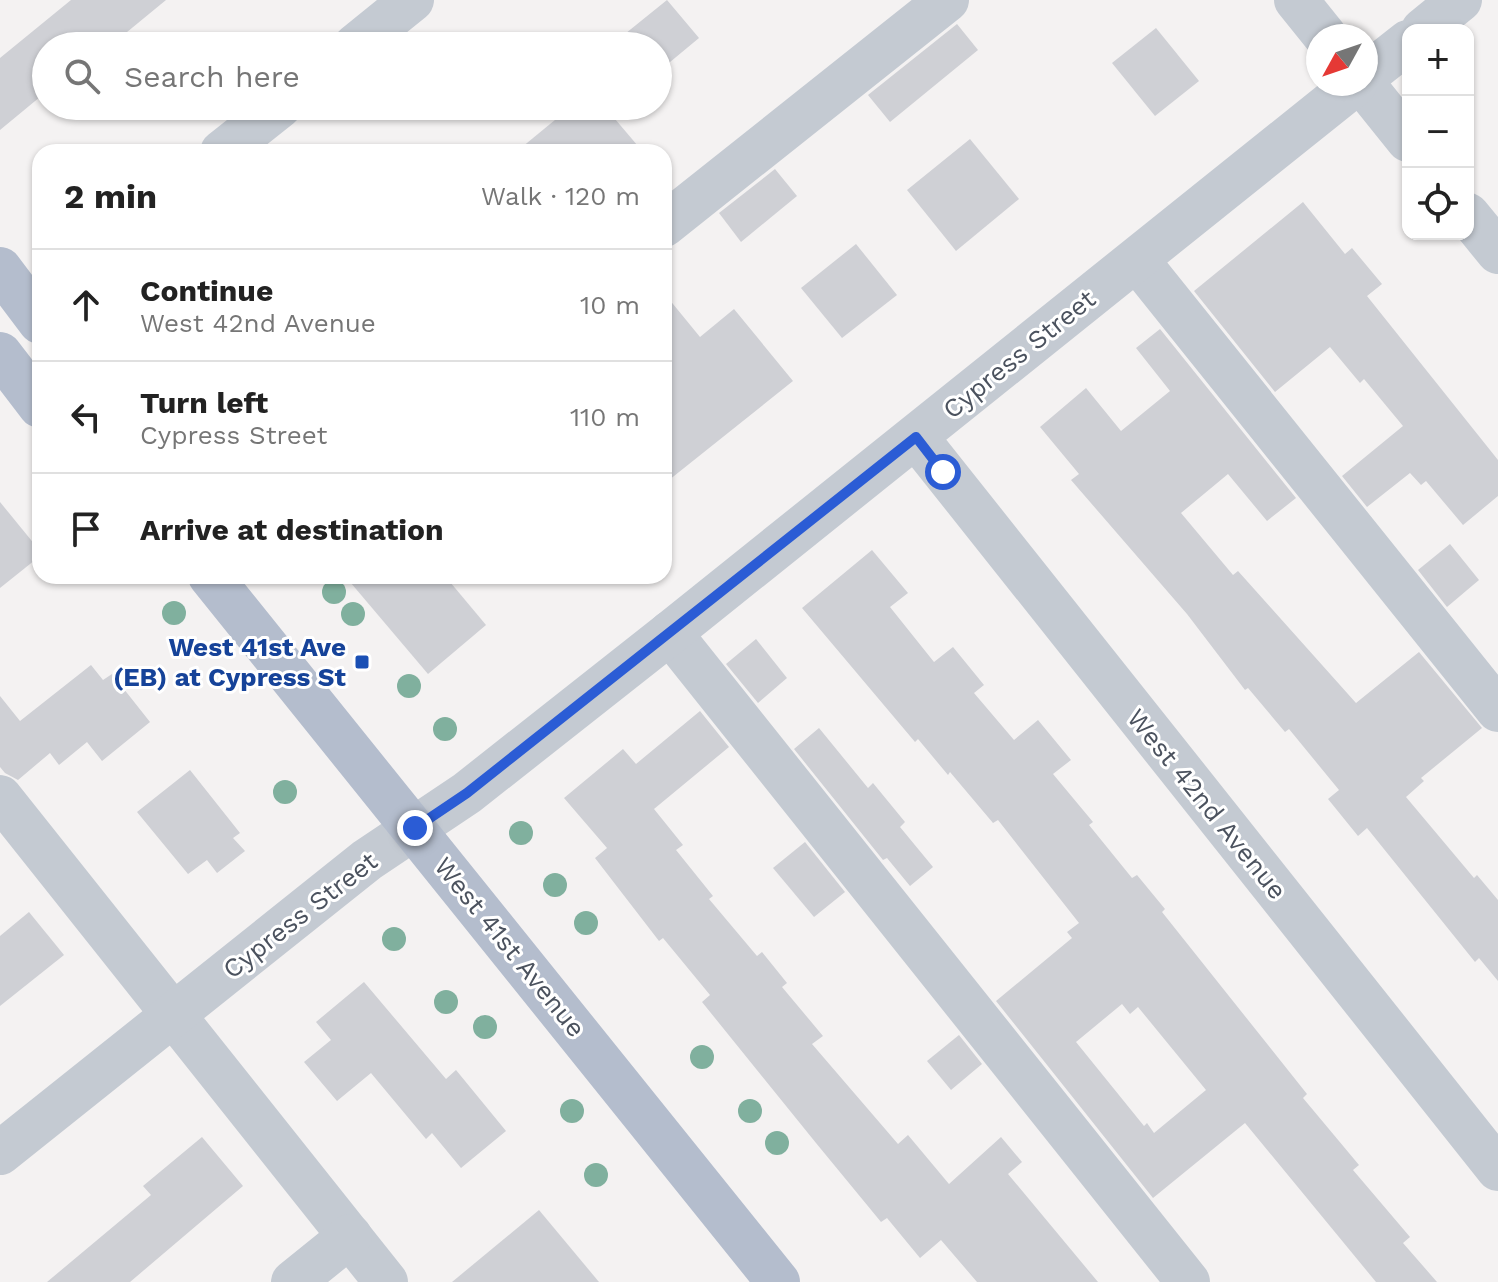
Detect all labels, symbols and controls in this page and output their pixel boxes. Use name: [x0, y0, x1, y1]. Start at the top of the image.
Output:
north arrow: [1306, 24, 1378, 96]
map controls: [1402, 24, 1474, 240]
button: +: [1402, 24, 1474, 96]
search box: [32, 32, 672, 120]
icon: search: [60, 54, 104, 98]
text: Search here: [124, 59, 300, 94]
button: −: [1402, 96, 1474, 168]
button: locate: [1402, 168, 1474, 240]
text: 2 min: [64, 176, 157, 216]
text: Walk · 120 m: [481, 181, 640, 211]
text: Continue: [140, 273, 273, 308]
icon: ahead: [64, 283, 108, 327]
street label: Cypress Street: [937, 283, 1101, 425]
text: 10 m: [580, 290, 640, 320]
text: West 42nd Avenue: [140, 308, 376, 338]
text: Turn left: [140, 385, 268, 420]
icon: left: [64, 395, 108, 439]
text: 110 m: [570, 402, 640, 432]
text: Cypress Street: [140, 420, 327, 450]
route start: [925, 454, 961, 490]
icon: arrive: [64, 507, 108, 551]
text: Arrive at destination: [140, 512, 444, 547]
place label: West 41st Ave (EB) at Cypress St: [113, 632, 347, 692]
marker: West 41st Ave (EB) at Cypress St: [353, 653, 371, 671]
street label: West 42nd Avenue: [1121, 703, 1293, 905]
route end: [397, 810, 433, 846]
street label: Cypress Street: [217, 845, 383, 984]
street label: West 41st Avenue: [428, 851, 592, 1043]

